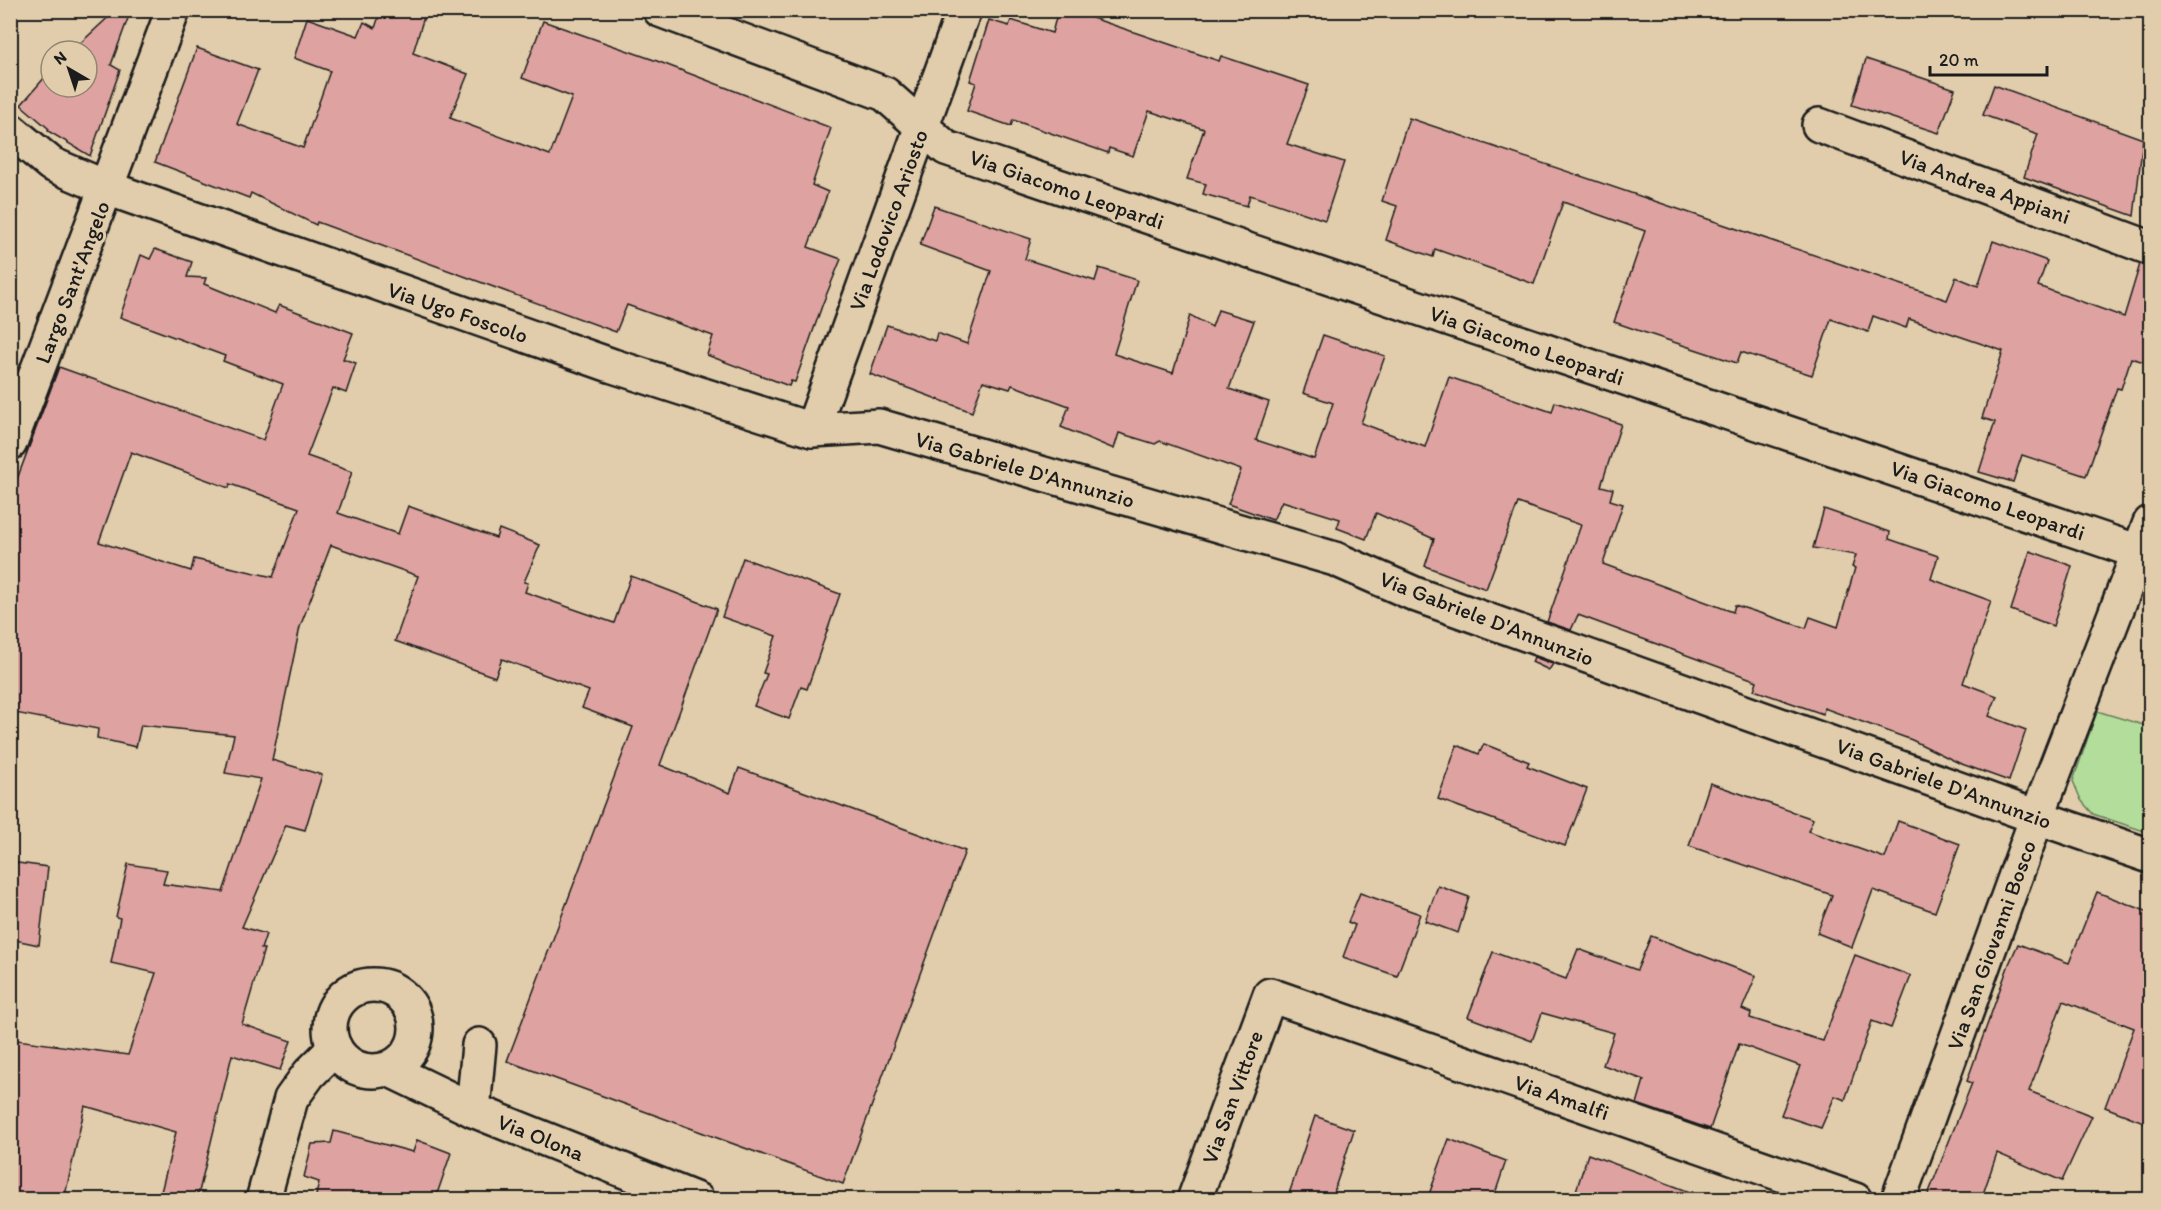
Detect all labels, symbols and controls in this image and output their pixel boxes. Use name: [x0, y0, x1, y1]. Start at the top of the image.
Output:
north arrow: [39, 39, 99, 99]
scale bar: [1930, 39, 2047, 77]
text: N: [50, 47, 70, 69]
text: 20 m: [1939, 49, 1979, 71]
street label: Via Lodovico Ariosto: [843, 126, 934, 315]
street label: Via Andrea Appiani: [1896, 143, 2074, 230]
street label: Via Giacomo Leopardi: [966, 144, 1168, 235]
street label: Largo Sant'Angelo: [29, 197, 116, 367]
street label: Via Ugo Foscolo: [384, 276, 532, 349]
street label: Via Giacomo Leopardi: [1426, 300, 1628, 391]
street label: Via Gabriele D'Annunzio: [912, 425, 1138, 514]
street label: Via Giacomo Leopardi: [1887, 455, 2089, 546]
street label: Via Gabriele D'Annunzio: [1376, 565, 1598, 672]
street label: Via Gabriele D'Annunzio: [1832, 732, 2055, 835]
street label: Via San Giovanni Bosco: [1941, 837, 2042, 1054]
street label: Via San Vittore: [1196, 1027, 1269, 1168]
street label: Via Amalfi: [1511, 1069, 1613, 1126]
street label: Via Olona: [494, 1108, 589, 1167]

